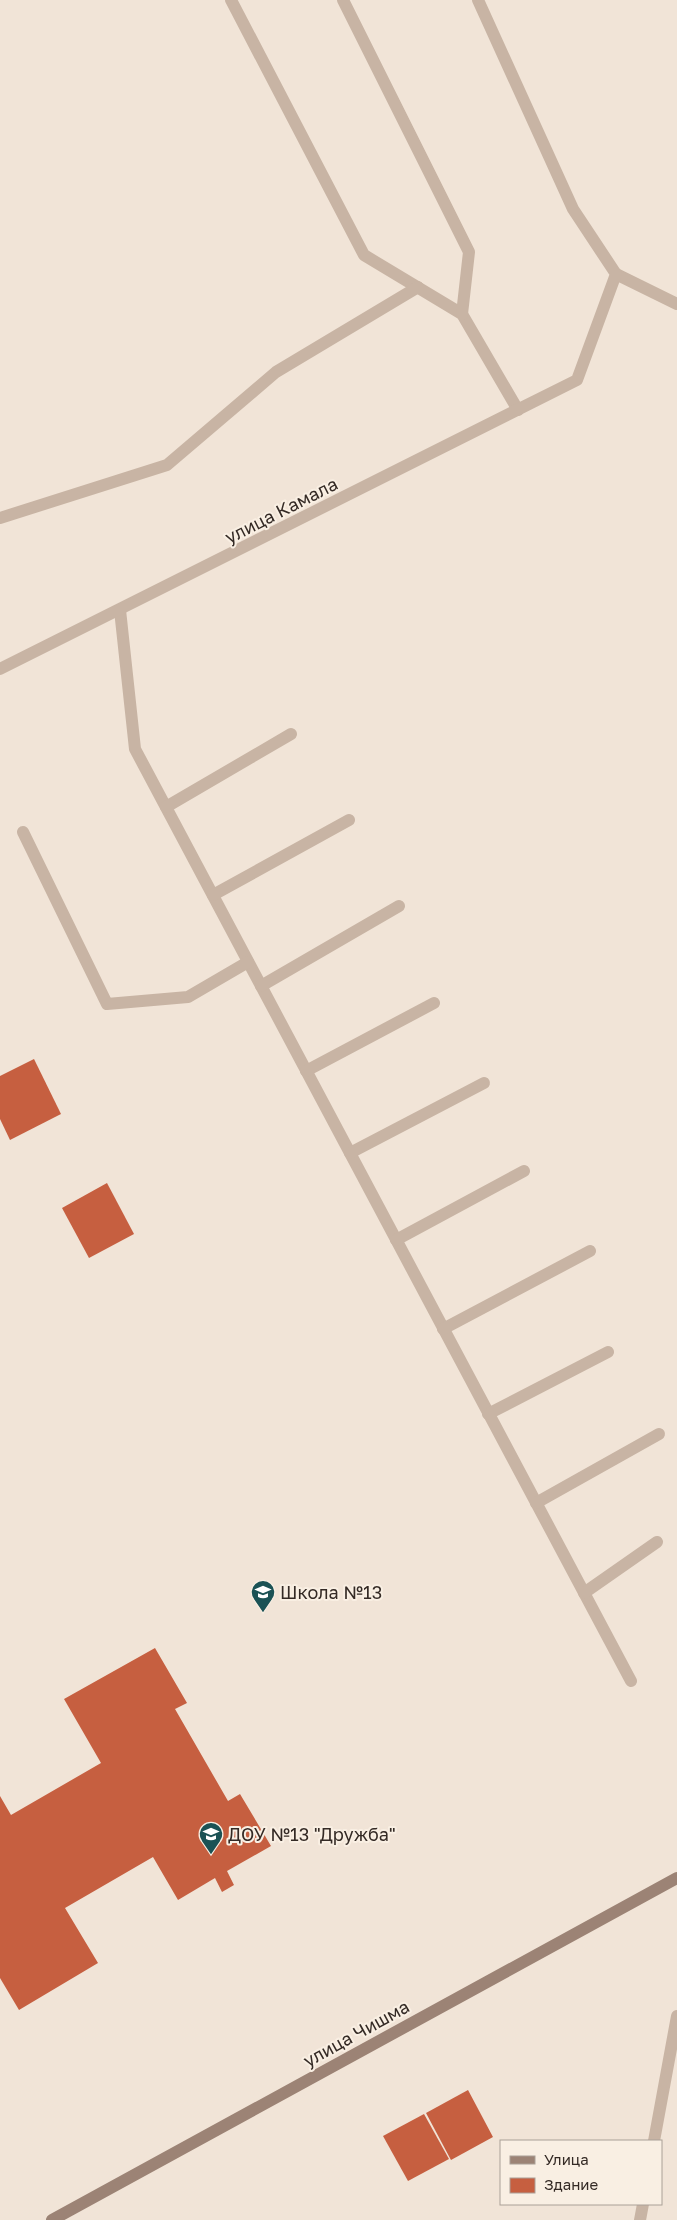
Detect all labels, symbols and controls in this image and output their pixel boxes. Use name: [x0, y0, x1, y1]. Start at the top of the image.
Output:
street label: улица Камала: [221, 472, 341, 548]
school or university icon: Школа №13: [250, 1579, 276, 1613]
place label: Школа №13: [280, 1581, 382, 1603]
school or university icon: ДОУ №13 "Дружба": [198, 1821, 224, 1855]
place label: ДОУ №13 "Дружба": [228, 1823, 396, 1845]
street label: улица Чишма: [299, 1995, 413, 2071]
legend: [500, 2140, 662, 2205]
text: Улица: [544, 2150, 589, 2168]
text: Здание: [544, 2175, 598, 2193]

